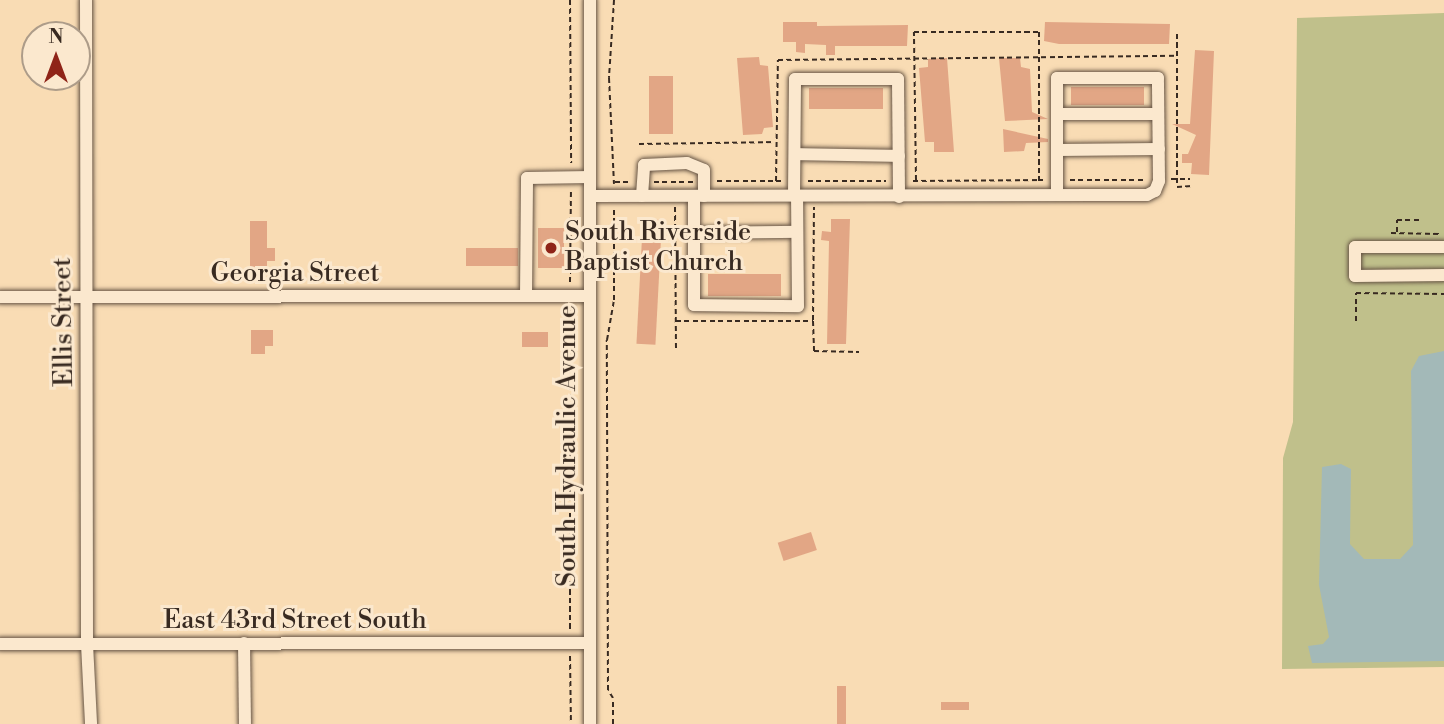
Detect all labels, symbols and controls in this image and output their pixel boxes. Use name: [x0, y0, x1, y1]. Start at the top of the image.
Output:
north arrow: [21, 21, 91, 91]
text: N: [48, 25, 64, 49]
place label: South Riverside Baptist Church: [565, 217, 751, 278]
marker: South Riverside Baptist Church: [543, 240, 559, 256]
street label: Ellis Street: [47, 257, 81, 387]
street label: Georgia Street: [210, 258, 380, 290]
street label: South Hydraulic Avenue: [552, 305, 584, 587]
street label: East 43rd Street South: [163, 605, 427, 637]

